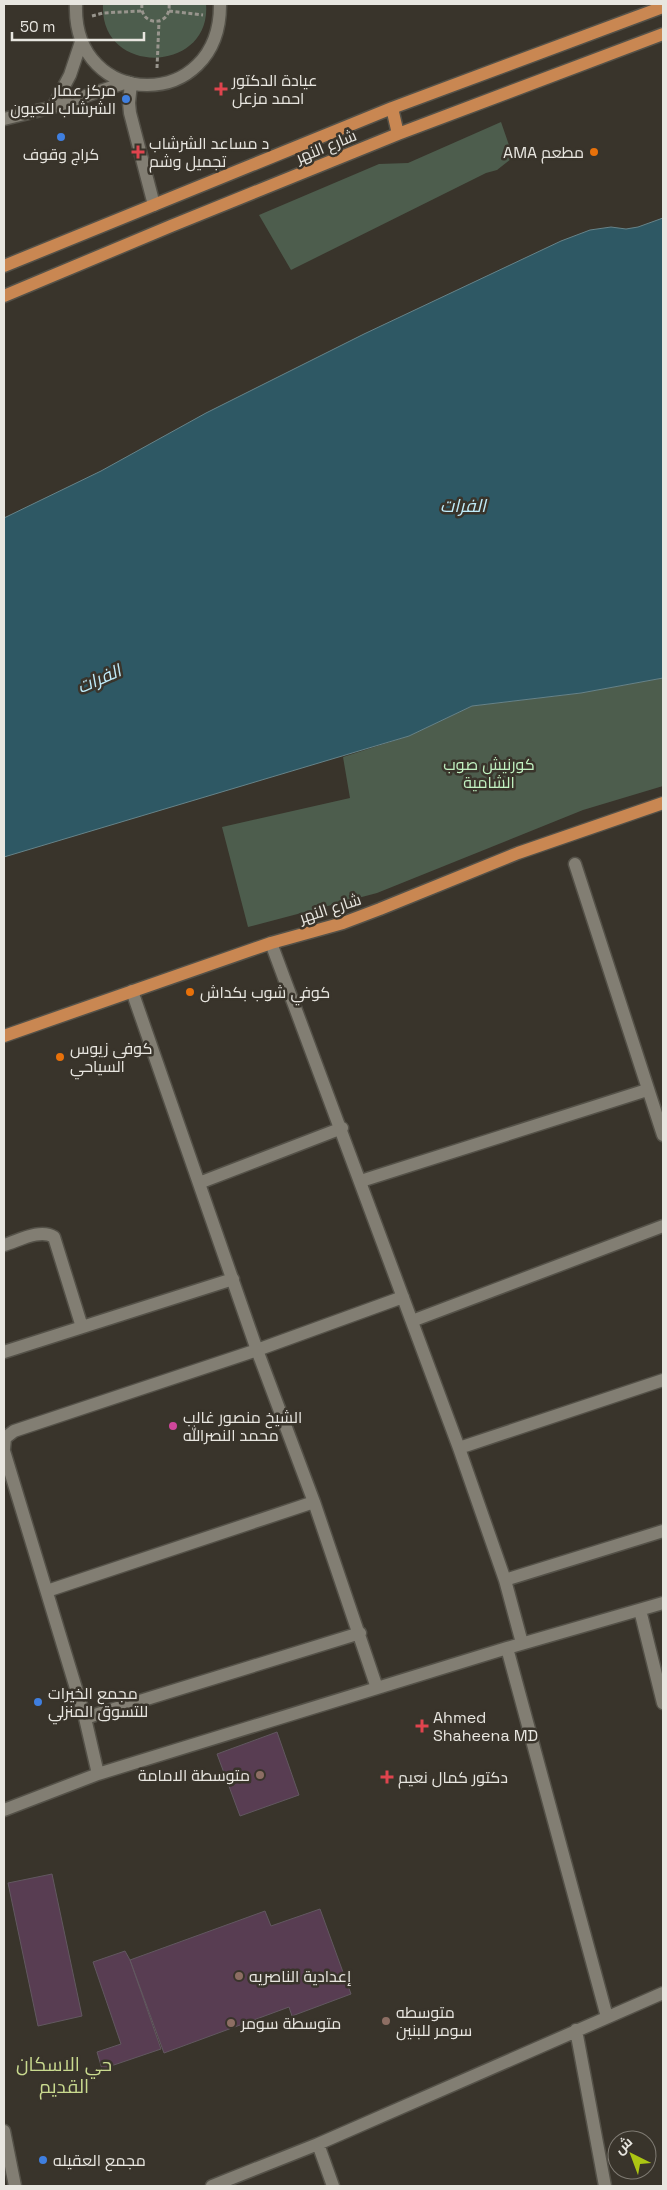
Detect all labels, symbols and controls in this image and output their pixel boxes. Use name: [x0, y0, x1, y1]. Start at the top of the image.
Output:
scale bar: [12, 10, 145, 42]
text: 50 m: [20, 17, 55, 36]
place label: عيادة الدكتور احمد مزعل: [231, 70, 318, 109]
place label: مركز عمار الشرشاب للعيون: [10, 80, 116, 119]
marker: عيادة الدكتور احمد مزعل: [214, 82, 228, 96]
marker: مركز عمار الشرشاب للعيون: [120, 93, 132, 105]
street label: شارع النهر: [292, 125, 360, 169]
marker: كراج وقوف: [55, 131, 67, 143]
place label: د مساعد الشرشاب تجميل وشم: [149, 133, 269, 173]
place label: AMA مطعم: [503, 142, 584, 164]
place label: كراج وقوف: [23, 144, 99, 166]
marker: د مساعد الشرشاب تجميل وشم: [131, 145, 145, 159]
marker: AMA مطعم: [588, 146, 600, 158]
water label: الفرات: [440, 494, 488, 517]
water label: الفرات: [73, 658, 126, 698]
park label: كورنيش صوب الشامية: [443, 754, 535, 793]
street label: شارع النهر: [296, 889, 364, 930]
place label: كوفي شوب بكداش: [200, 982, 330, 1006]
marker: كوفي شوب بكداش: [184, 986, 196, 998]
place label: كوفي زيوس السياحي: [70, 1038, 152, 1080]
marker: كوفي زيوس السياحي: [54, 1051, 66, 1063]
place label: الشيخ منصور غالب محمد النصرالله: [183, 1407, 302, 1446]
marker: الشيخ منصور غالب محمد النصرالله: [167, 1420, 179, 1432]
place label: مجمع الخيرات للتسوق المنزلي: [48, 1683, 148, 1725]
marker: مجمع الخيرات للتسوق المنزلي: [32, 1696, 44, 1708]
place label: Ahmed Shaheena MD: [433, 1707, 538, 1746]
marker: Ahmed Shaheena MD: [415, 1719, 429, 1733]
place label: متوسطة الامامة: [138, 1765, 250, 1786]
place label: دكتور كمال نعيم: [398, 1767, 508, 1789]
marker: متوسطة الامامة: [254, 1769, 266, 1781]
marker: دكتور كمال نعيم: [380, 1770, 394, 1784]
place label: إعدادية الناصريه: [249, 1966, 351, 1987]
marker: إعدادية الناصريه: [233, 1970, 245, 1982]
place label: متوسطه سومر للبنين: [396, 2002, 472, 2041]
place label: متوسطة سومر: [240, 2013, 341, 2034]
marker: متوسطه سومر للبنين: [380, 2015, 392, 2027]
marker: متوسطة سومر: [225, 2017, 237, 2029]
district label: حي الاسكان القديم: [16, 2052, 112, 2100]
north arrow: [607, 2130, 657, 2180]
text: ش: [611, 2133, 636, 2158]
place label: مجمع العقيله: [53, 2150, 146, 2172]
marker: مجمع العقيله: [37, 2154, 49, 2166]

